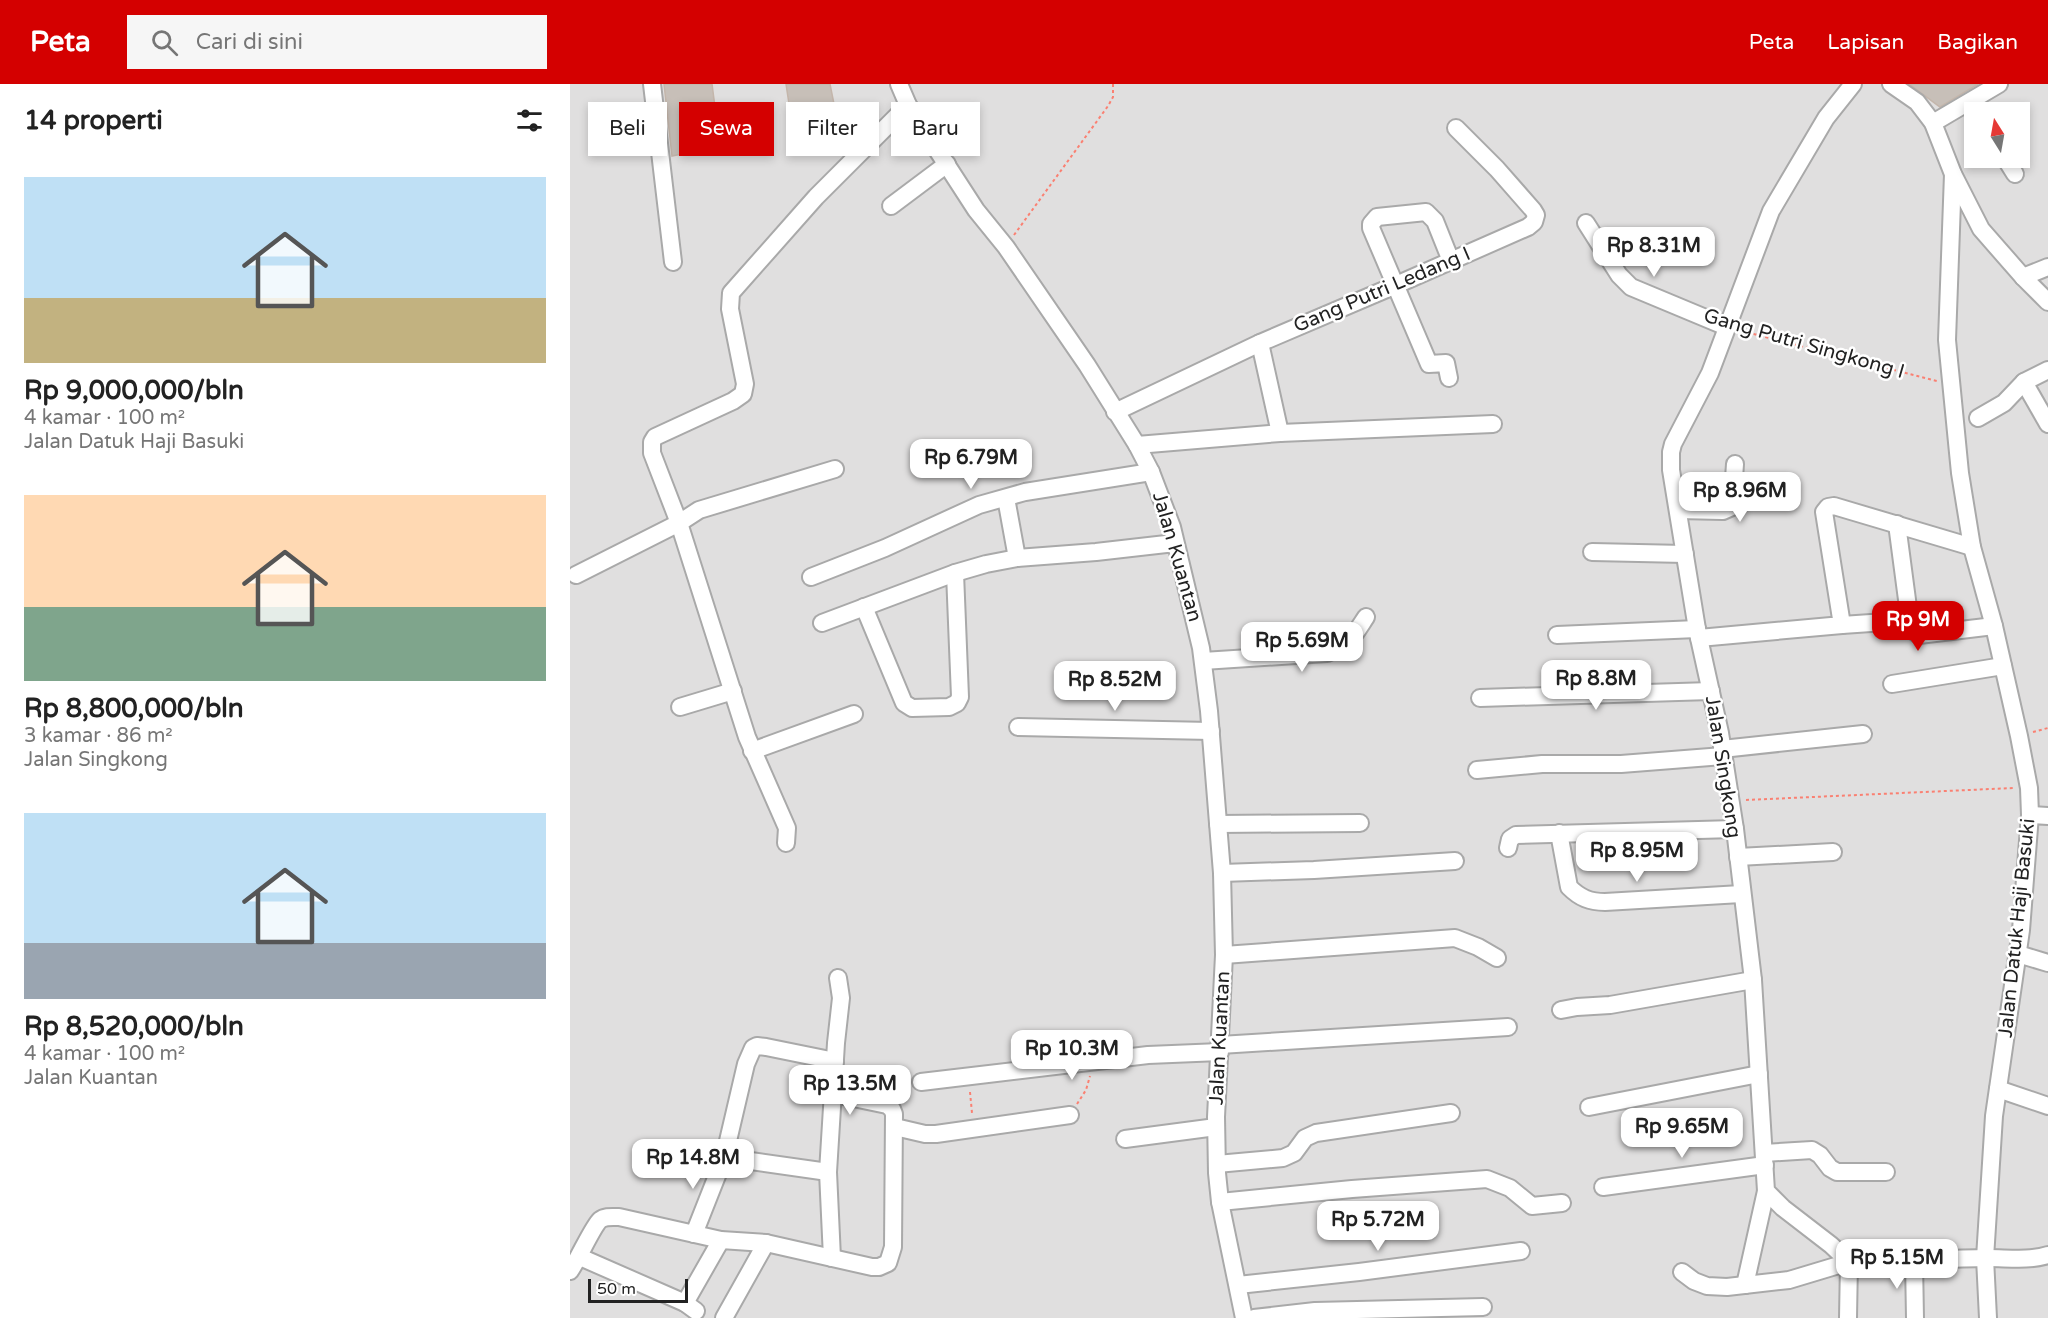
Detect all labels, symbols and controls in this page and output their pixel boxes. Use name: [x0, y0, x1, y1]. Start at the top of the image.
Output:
search box: [127, 15, 547, 69]
text: Peta: [30, 25, 91, 59]
icon: search: [148, 26, 181, 59]
text: Cari di sini: [196, 29, 303, 55]
text: Peta: [1749, 30, 1794, 55]
text: Lapisan: [1827, 30, 1904, 55]
text: Bagikan: [1937, 30, 2018, 55]
chip: Beli: [588, 102, 667, 156]
chip: Sewa: [679, 102, 774, 156]
chip: Filter: [786, 102, 879, 156]
chip: Baru: [891, 102, 980, 156]
north arrow: [1964, 102, 2030, 168]
map controls: [1964, 102, 2030, 168]
icon: filters: [513, 104, 546, 137]
text: 14 properti: [24, 105, 163, 136]
icon: home: [231, 216, 339, 324]
pin: Rp 8.31M: [1592, 227, 1716, 278]
text: Rp 8.31M: [1607, 234, 1701, 258]
street label: Gang Putri Ledang I: [1290, 242, 1474, 338]
street label: Gang Putri Singkong I: [1701, 304, 1907, 384]
text: Rp 9,000,000/bln: [24, 375, 244, 406]
text: 4 kamar · 100 m²: [24, 406, 185, 430]
text: Jalan Datuk Haji Basuki: [24, 430, 244, 454]
pin: Rp 6.79M: [909, 439, 1033, 490]
text: Rp 6.79M: [924, 446, 1018, 470]
pin: Rp 8.96M: [1678, 472, 1802, 523]
text: Rp 8.96M: [1693, 479, 1787, 503]
street label: Jalan Kuantan: [1147, 489, 1207, 625]
icon: home: [231, 534, 339, 642]
pin: Rp 9M: [1876, 601, 1960, 652]
text: Rp 9M: [1886, 608, 1950, 632]
pin: Rp 5.69M: [1240, 622, 1364, 673]
text: Rp 5.69M: [1255, 629, 1349, 653]
pin: Rp 8.8M: [1541, 660, 1651, 711]
pin: Rp 8.52M: [1053, 661, 1177, 712]
text: Rp 8.8M: [1555, 667, 1637, 691]
text: Rp 8.52M: [1068, 668, 1162, 692]
text: Rp 8,800,000/bln: [24, 693, 244, 724]
street label: Jalan Singkong: [1700, 694, 1746, 840]
text: 3 kamar · 86 m²: [24, 724, 173, 748]
text: Jalan Singkong: [24, 748, 168, 772]
street label: Jalan Datuk Haji Basuki: [1994, 817, 2040, 1039]
pin: Rp 8.95M: [1575, 832, 1699, 883]
text: Rp 8.95M: [1590, 839, 1684, 863]
icon: home: [231, 852, 339, 960]
street label: Jalan Kuantan: [1205, 970, 1235, 1106]
text: Rp 8,520,000/bln: [24, 1011, 244, 1042]
pin: Rp 10.3M: [1010, 1030, 1134, 1081]
text: Rp 10.3M: [1025, 1037, 1119, 1061]
text: 4 kamar · 100 m²: [24, 1042, 185, 1066]
pin: Rp 13.5M: [788, 1065, 912, 1116]
text: Jalan Kuantan: [24, 1066, 158, 1090]
text: Rp 13.5M: [803, 1072, 897, 1096]
pin: Rp 9.65M: [1620, 1108, 1744, 1159]
text: Rp 9.65M: [1635, 1115, 1729, 1139]
pin: Rp 14.8M: [631, 1139, 755, 1190]
text: Rp 14.8M: [646, 1146, 740, 1170]
pin: Rp 5.72M: [1316, 1201, 1440, 1252]
text: Rp 5.72M: [1331, 1208, 1425, 1232]
pin: Rp 5.15M: [1835, 1239, 1959, 1290]
text: Rp 5.15M: [1850, 1246, 1944, 1270]
scale bar: [588, 1276, 688, 1304]
text: 50 m: [597, 1279, 636, 1299]

